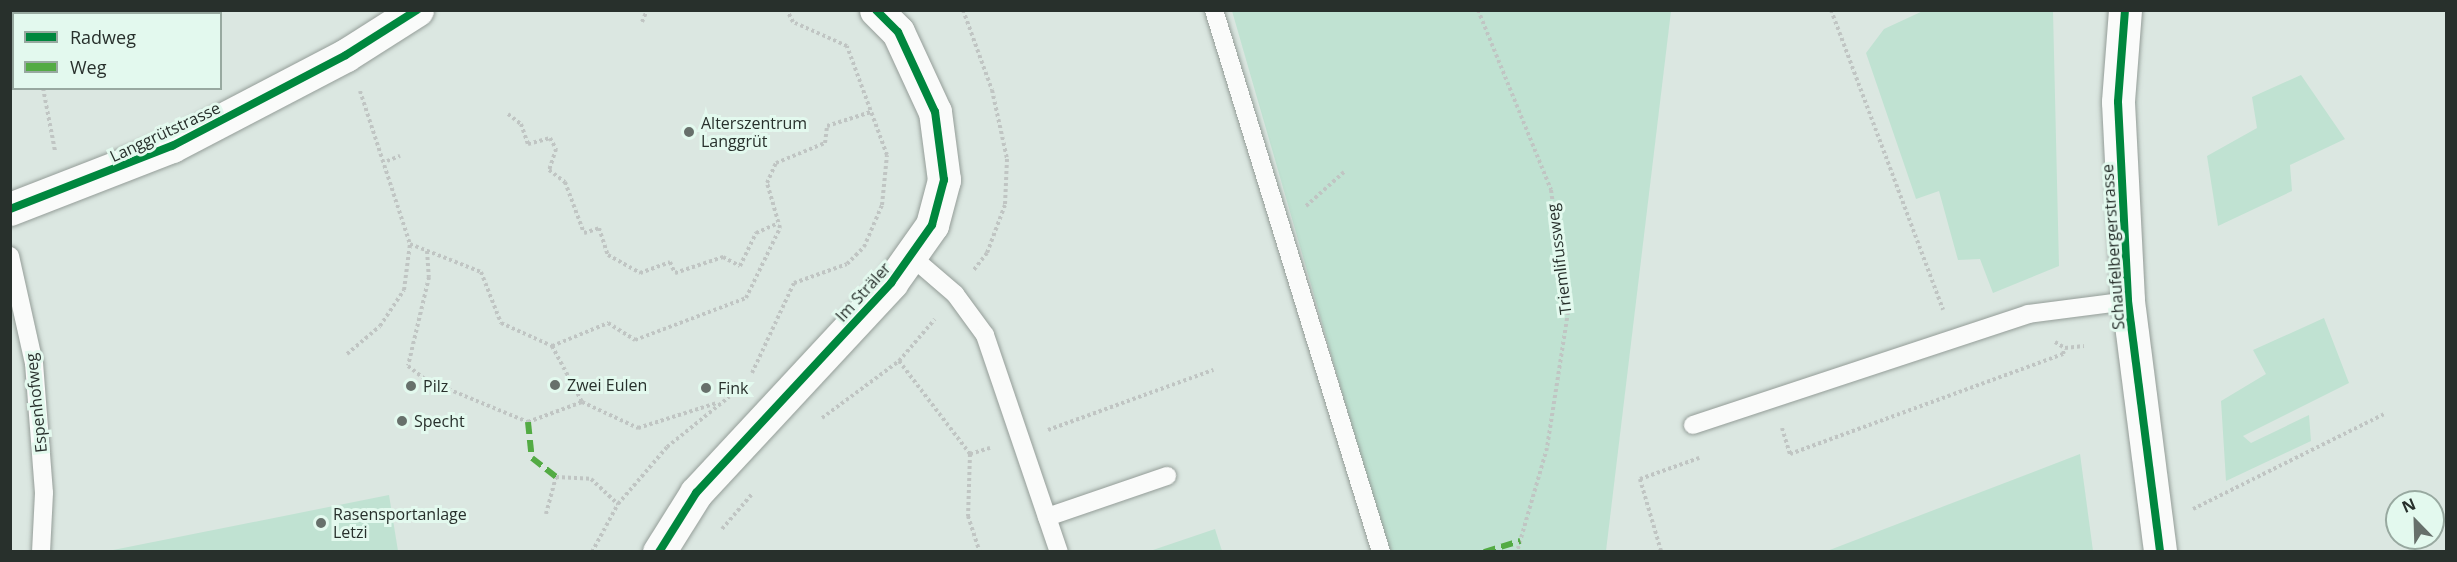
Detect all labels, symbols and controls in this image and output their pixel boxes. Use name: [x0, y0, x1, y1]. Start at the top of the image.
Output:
legend: [12, 12, 222, 90]
text: Radweg: [70, 25, 136, 49]
text: Weg: [70, 55, 107, 79]
street label: Langgrütstrasse: [107, 98, 223, 166]
place label: Alterszentrum Langgrüt: [701, 113, 807, 151]
marker: Alterszentrum Langgrüt: [682, 125, 696, 139]
street label: Schaufelbergerstrasse: [2098, 164, 2128, 330]
street label: Triemlifussweg: [1543, 202, 1575, 316]
street label: Im Sträler: [831, 258, 895, 326]
street label: Espenhofweg: [21, 352, 51, 454]
place label: Zwei Eulen: [567, 375, 647, 395]
place label: Pilz: [423, 376, 448, 396]
marker: Zwei Eulen: [548, 378, 562, 392]
place label: Fink: [718, 378, 749, 398]
marker: Pilz: [404, 379, 418, 393]
marker: Fink: [699, 381, 713, 395]
place label: Specht: [414, 411, 465, 431]
marker: Specht: [395, 414, 409, 428]
north arrow: [2385, 490, 2445, 550]
text: N: [2398, 493, 2419, 518]
place label: Rasensportanlage Letzi: [333, 504, 467, 542]
marker: Rasensportanlage Letzi: [314, 516, 328, 530]

